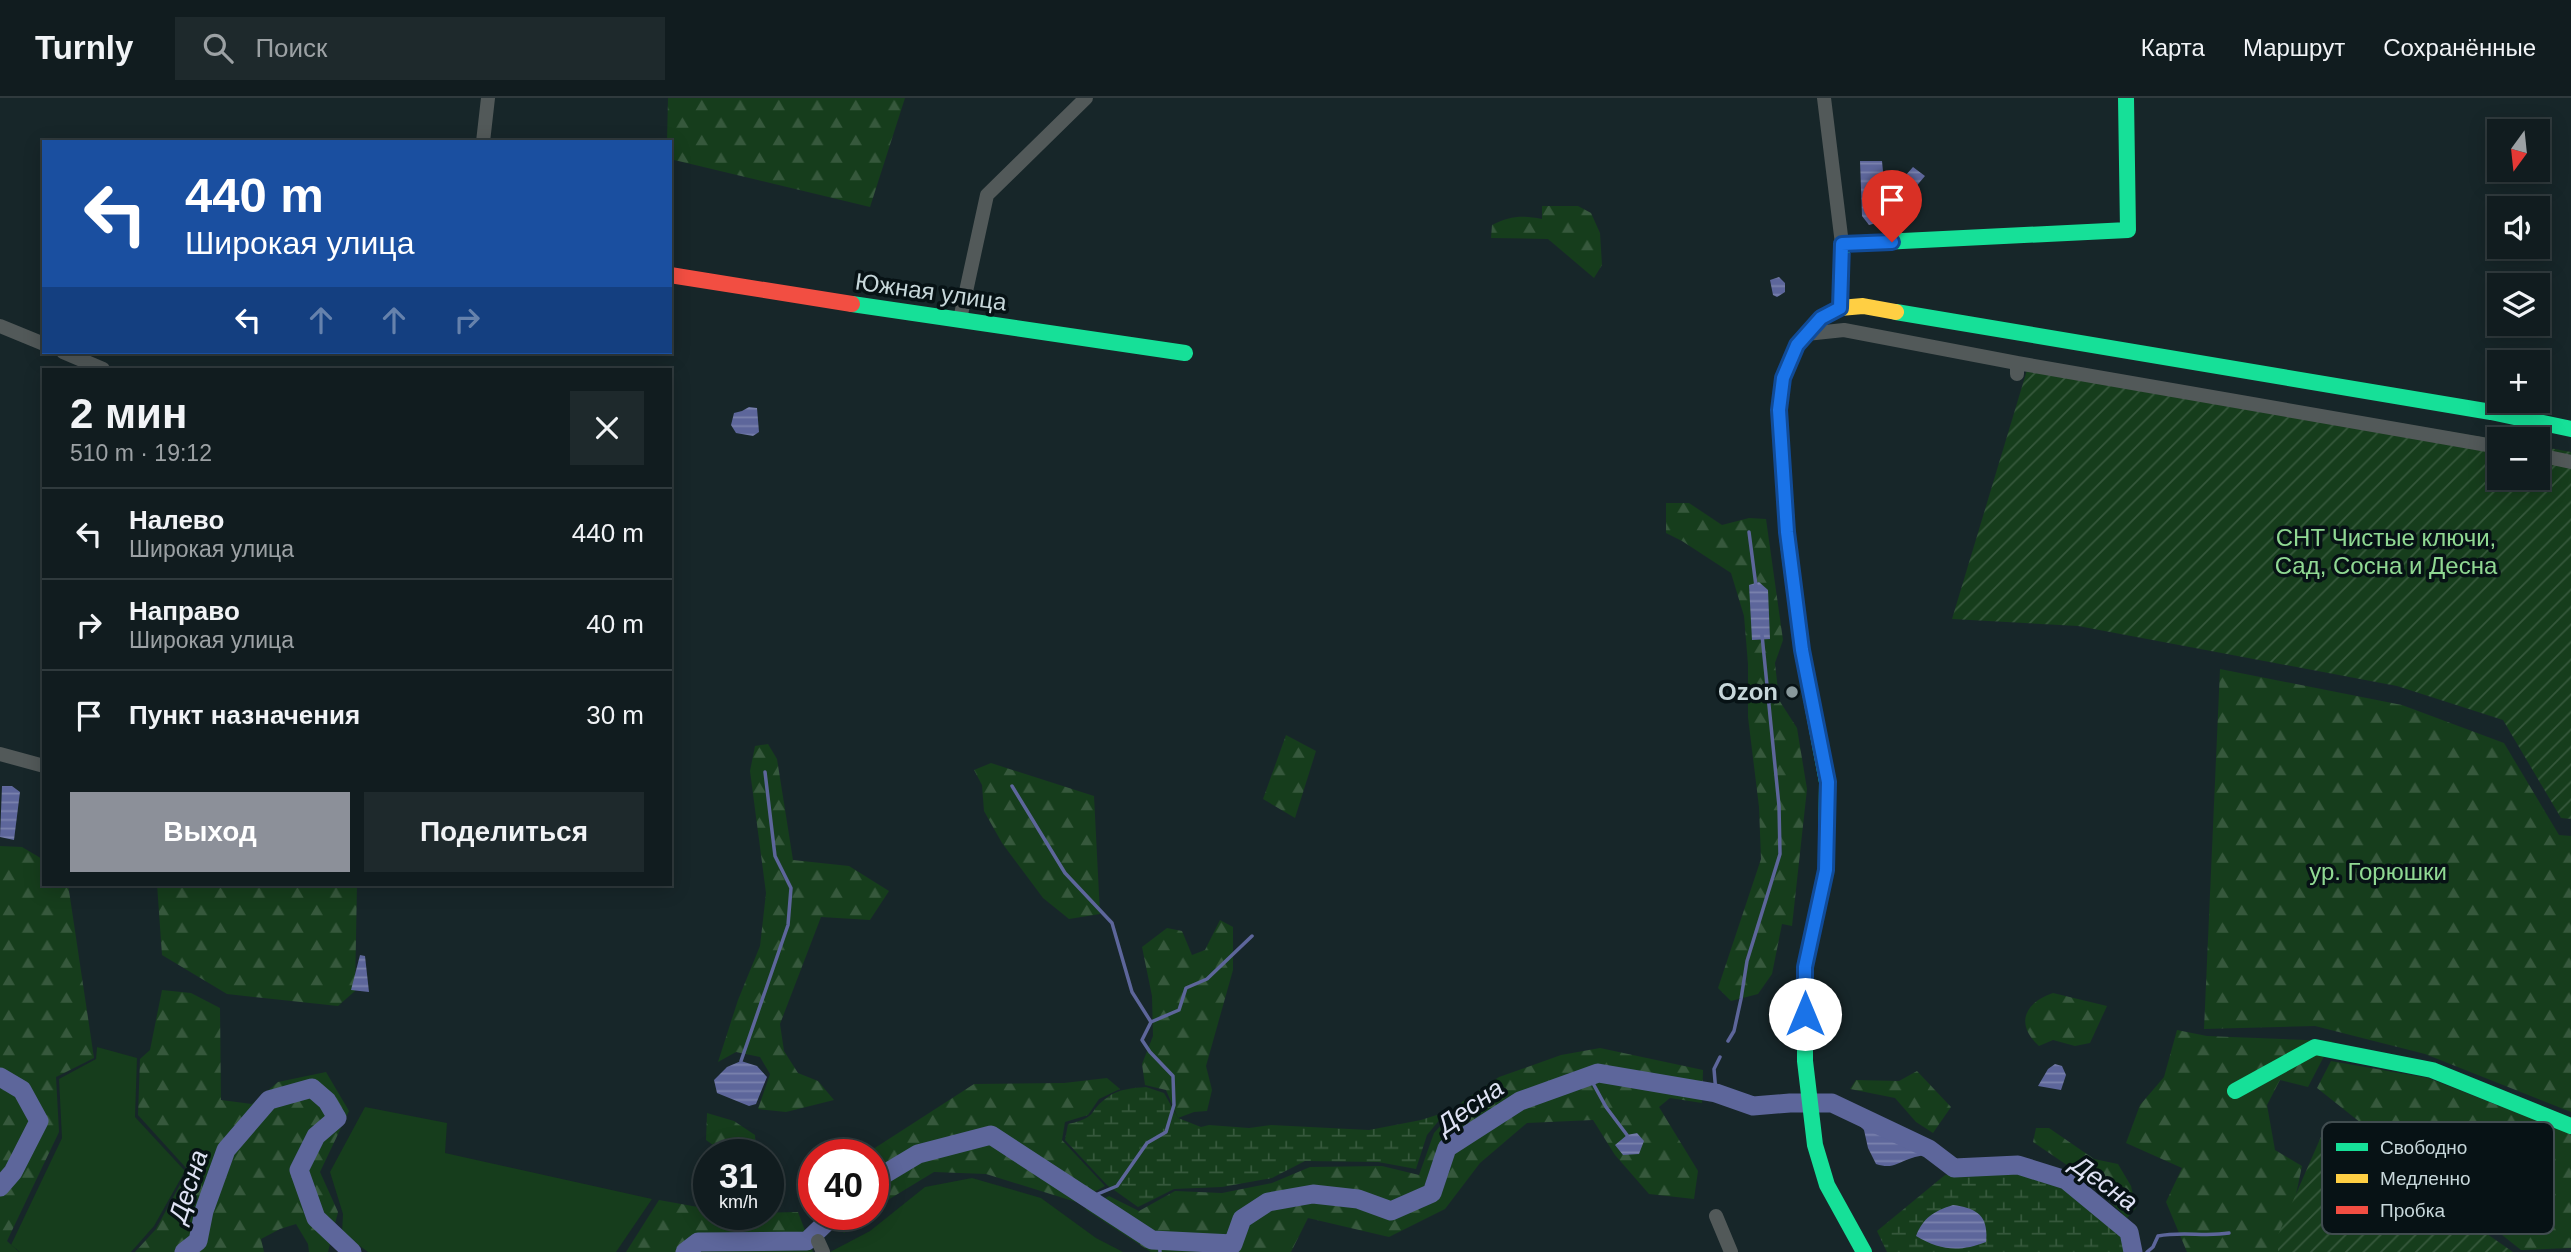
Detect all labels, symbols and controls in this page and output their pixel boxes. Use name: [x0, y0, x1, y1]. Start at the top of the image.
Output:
search box: [175, 17, 665, 80]
text: Turnly: [35, 29, 133, 66]
icon: search: [199, 29, 237, 67]
text: Поиск: [255, 33, 327, 63]
text: Карта: [2141, 34, 2205, 61]
text: Маршрут: [2243, 34, 2345, 61]
text: Сохранённые: [2383, 34, 2536, 61]
north arrow: [2487, 119, 2550, 182]
map controls: [2487, 119, 2550, 490]
icon: left: [70, 168, 161, 259]
text: 440 m: [185, 168, 324, 222]
pin: [1862, 170, 1922, 242]
icon: arrive: [1873, 181, 1911, 219]
button: sound: [2487, 196, 2550, 259]
text: Широкая улица: [185, 225, 414, 261]
street label: Южная улица: [854, 268, 1009, 316]
button: layers: [2487, 273, 2550, 336]
icon: left: [229, 301, 267, 339]
icon: ahead: [302, 301, 340, 339]
icon: ahead: [375, 301, 413, 339]
icon: right: [448, 301, 486, 339]
button: +: [2487, 350, 2550, 413]
text: 2 мин: [70, 390, 187, 437]
button: close: [570, 391, 644, 465]
button: −: [2487, 427, 2550, 490]
text: 510 m · 19:12: [70, 440, 212, 466]
text: Налево: [129, 505, 224, 535]
icon: left: [70, 515, 108, 553]
text: 440 m: [572, 518, 644, 548]
park label: СНТ Чистые ключи, Сад, Сосна и Десна: [2275, 524, 2498, 579]
text: Широкая улица: [129, 536, 294, 562]
text: Направо: [129, 596, 240, 626]
icon: right: [70, 606, 108, 644]
text: 40 m: [586, 609, 644, 639]
text: Широкая улица: [129, 627, 294, 653]
place label: Ozon: [1718, 678, 1778, 705]
marker: Ozon: [1784, 684, 1800, 700]
icon: arrive: [70, 697, 108, 735]
text: Пункт назначения: [129, 700, 360, 730]
text: 30 m: [586, 700, 644, 730]
button: Выход: [70, 792, 350, 872]
button: Поделиться: [364, 792, 644, 872]
park label: ур. Горюшки: [2309, 858, 2447, 885]
position arrow: [1768, 977, 1842, 1051]
water label: Десна: [1429, 1072, 1509, 1141]
legend: [2322, 1122, 2554, 1234]
text: Свободно: [2380, 1137, 2467, 1158]
speed limit sign: 40: [798, 1139, 889, 1230]
water label: Десна: [161, 1146, 214, 1229]
water label: Десна: [2064, 1147, 2144, 1217]
text: 31: [719, 1156, 758, 1195]
text: Медленно: [2380, 1168, 2470, 1189]
text: km/h: [719, 1192, 758, 1212]
text: Пробка: [2380, 1200, 2445, 1221]

